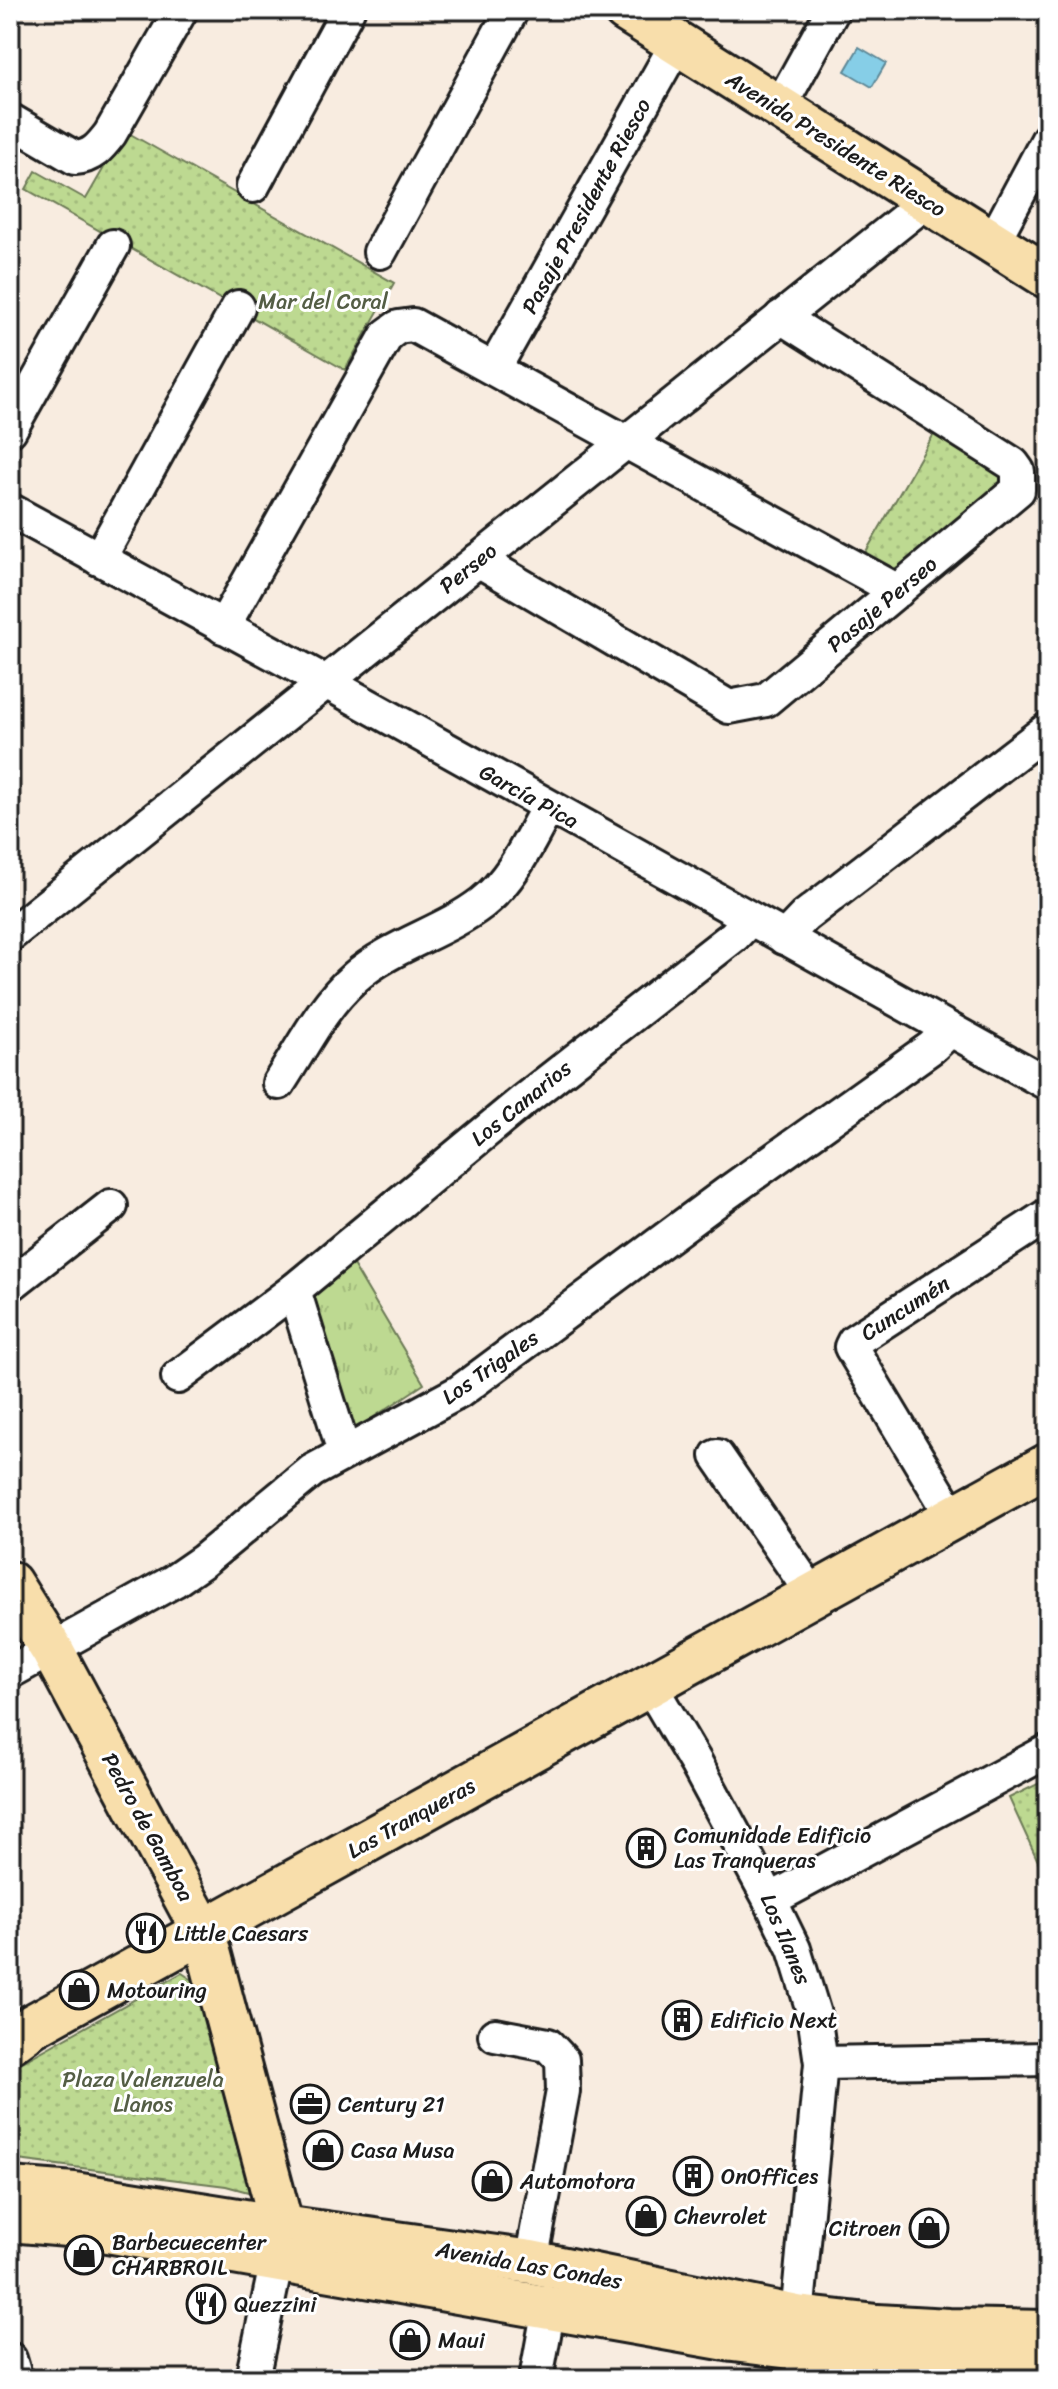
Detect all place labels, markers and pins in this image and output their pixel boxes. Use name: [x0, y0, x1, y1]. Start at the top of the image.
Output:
place label: Comunidade Edificio Las Tranqueras: [674, 1816, 871, 1880]
building icon: Comunidade Edificio Las Tranqueras: [625, 1827, 667, 1869]
restaurant icon: Little Caesars: [125, 1912, 167, 1954]
place label: Little Caesars: [174, 1914, 309, 1953]
shop icon: Motouring: [58, 1969, 100, 2011]
place label: Motouring: [107, 1971, 207, 2010]
building icon: Edificio Next: [661, 1999, 703, 2041]
place label: Edificio Next: [710, 2001, 838, 2040]
office icon: Century 21: [289, 2083, 331, 2125]
place label: Century 21: [338, 2085, 445, 2124]
shop icon: Casa Musa: [302, 2129, 344, 2171]
place label: Casa Musa: [351, 2131, 454, 2170]
building icon: OnOffices: [672, 2155, 714, 2197]
place label: OnOffices: [721, 2157, 818, 2196]
shop icon: Automotora: [471, 2160, 513, 2202]
place label: Automotora: [519, 2162, 636, 2201]
shop icon: Chevrolet: [625, 2195, 667, 2237]
place label: Chevrolet: [674, 2197, 768, 2236]
shop icon: Citroen: [908, 2207, 950, 2249]
place label: Citroen: [829, 2209, 901, 2248]
place label: Barbecuecenter CHARBROIL: [112, 2223, 268, 2287]
shop icon: Barbecuecenter CHARBROIL: [63, 2234, 105, 2276]
restaurant icon: Quezzini: [185, 2283, 227, 2325]
place label: Quezzini: [234, 2285, 317, 2324]
shop icon: Maui: [389, 2319, 431, 2361]
place label: Maui: [438, 2321, 486, 2360]

